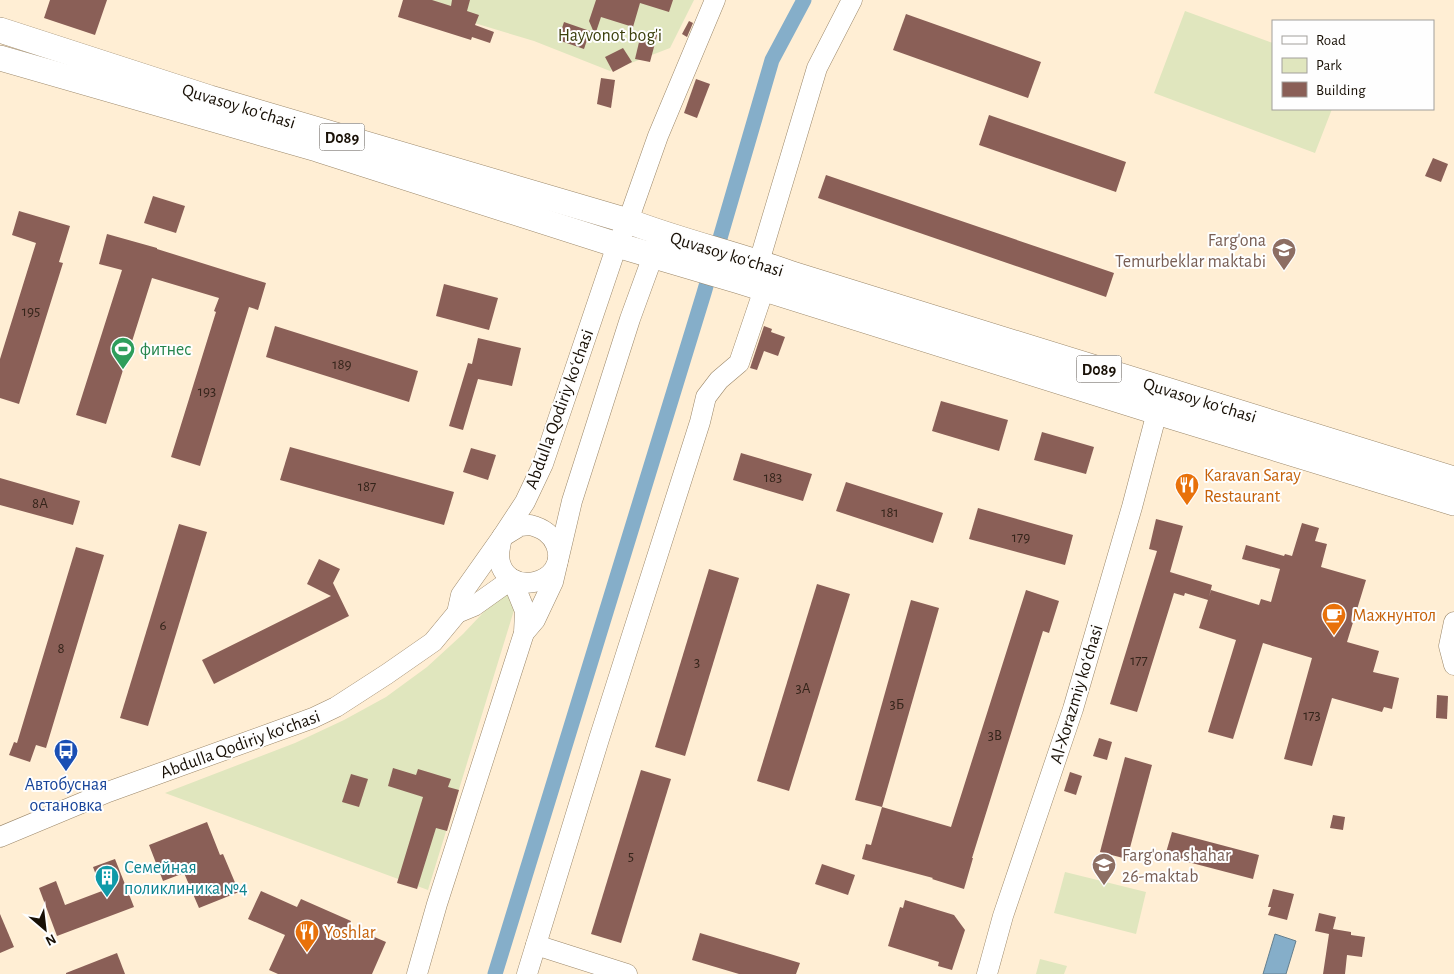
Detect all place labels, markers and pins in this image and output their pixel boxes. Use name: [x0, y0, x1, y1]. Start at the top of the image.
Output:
place label: Farg'ona Temurbeklar maktabi: [1115, 232, 1266, 271]
school or university icon: Farg'ona Temurbeklar maktabi: [1271, 237, 1297, 271]
sports icon: фитнес: [110, 336, 136, 370]
place label: фитнес: [140, 341, 192, 359]
place label: Karavan Saray Restaurant: [1204, 467, 1301, 506]
restaurant icon: Karavan Saray Restaurant: [1174, 472, 1200, 506]
cafe icon: Мажнунтол: [1321, 602, 1347, 636]
place label: Мажнунтол: [1352, 607, 1436, 625]
bus stop icon: Автобусная остановка: [53, 738, 79, 772]
place label: Автобусная остановка: [24, 775, 108, 815]
place label: Farg'ona shahar 26-maktab: [1122, 847, 1231, 886]
school or university icon: Farg'ona shahar 26-maktab: [1091, 852, 1117, 886]
place label: Семейная поликлиника №4: [124, 859, 248, 898]
building icon: Семейная поликлиника №4: [94, 864, 120, 898]
restaurant icon: Yoshlar: [294, 919, 320, 953]
place label: Yoshlar: [324, 924, 376, 942]

